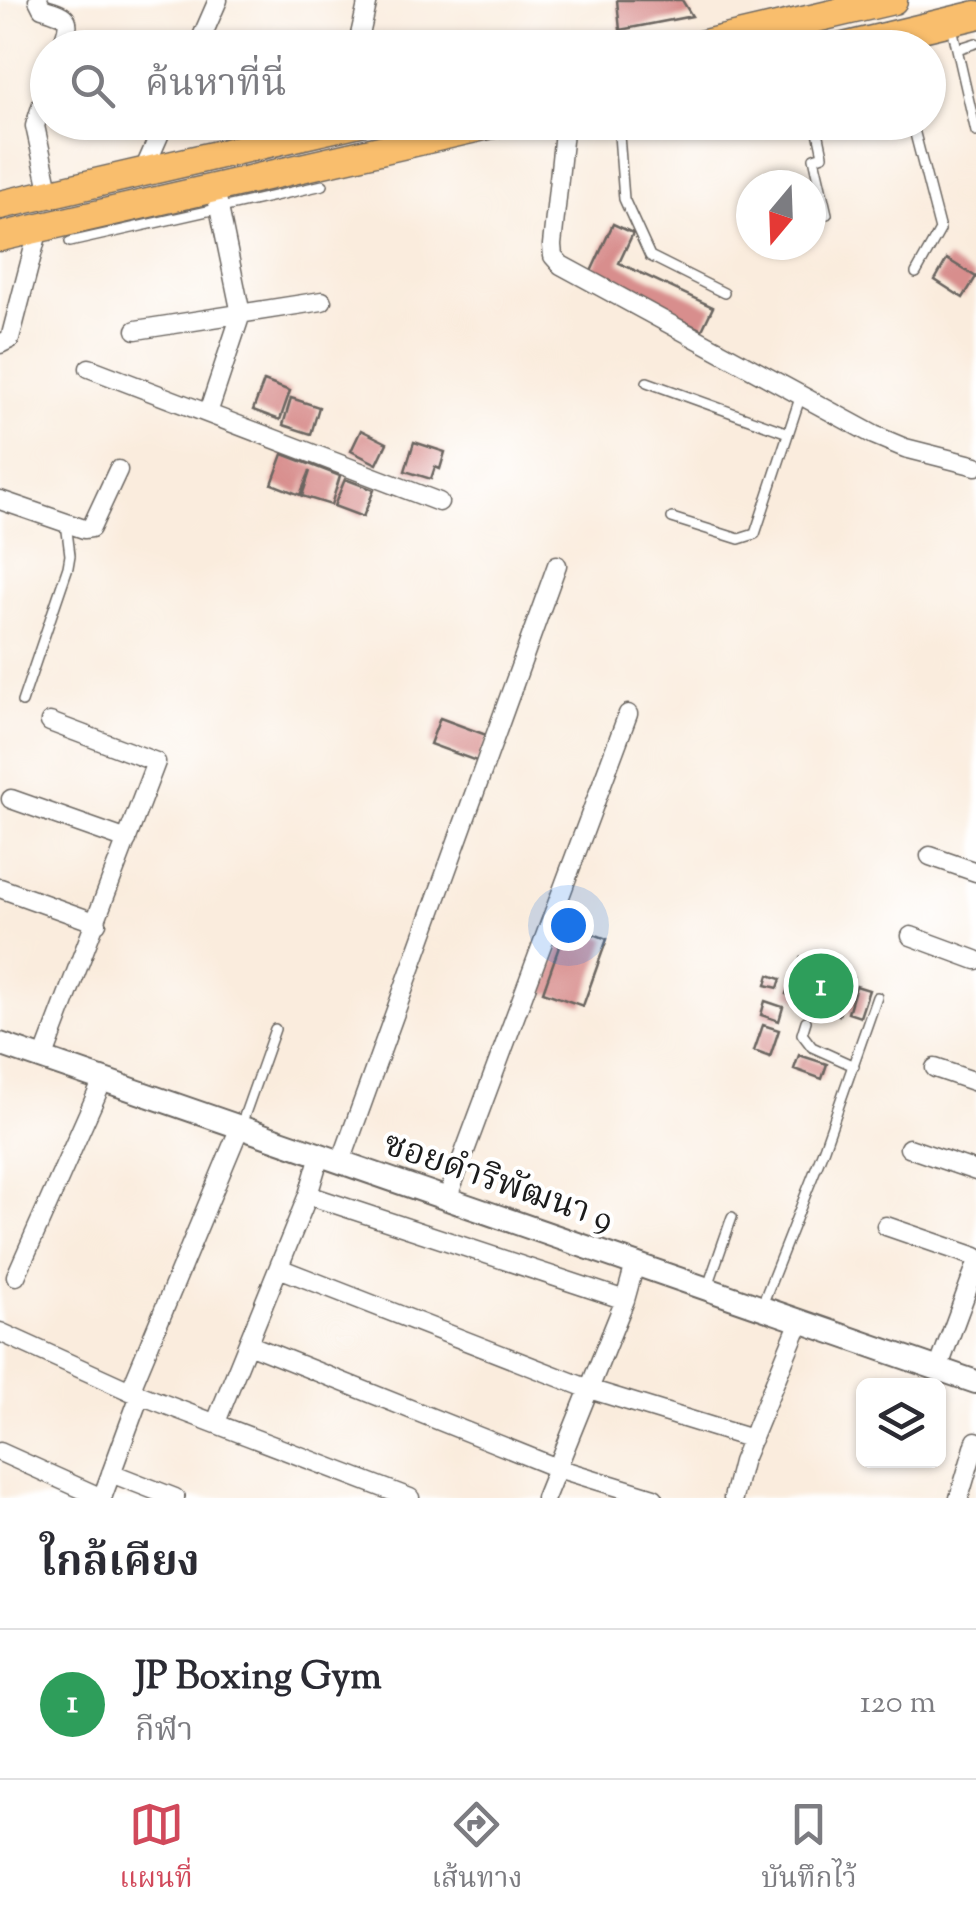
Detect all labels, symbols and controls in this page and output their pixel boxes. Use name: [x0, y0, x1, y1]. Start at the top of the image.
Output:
search box: [30, 30, 946, 140]
icon: search: [65, 58, 120, 113]
text: ค้นหาที่นี่: [145, 59, 286, 113]
north arrow: [736, 170, 826, 260]
your location: [543, 900, 594, 951]
pin: 1: [788, 948, 854, 1024]
street label: ซอยดำริพัฒนา 9: [376, 1120, 620, 1247]
map controls: [856, 1378, 946, 1468]
button: layers: [856, 1378, 946, 1468]
text: ใกล้เคียง: [40, 1535, 200, 1595]
text: JP Boxing Gym: [135, 1652, 382, 1706]
text: 1: [67, 1681, 78, 1727]
text: 120 m: [860, 1681, 936, 1727]
text: กีฬา: [135, 1709, 193, 1755]
tab: แผนที่: [119, 1797, 193, 1902]
tab: เส้นทาง: [431, 1797, 523, 1902]
tab: บันทึกไว้: [761, 1797, 857, 1902]

